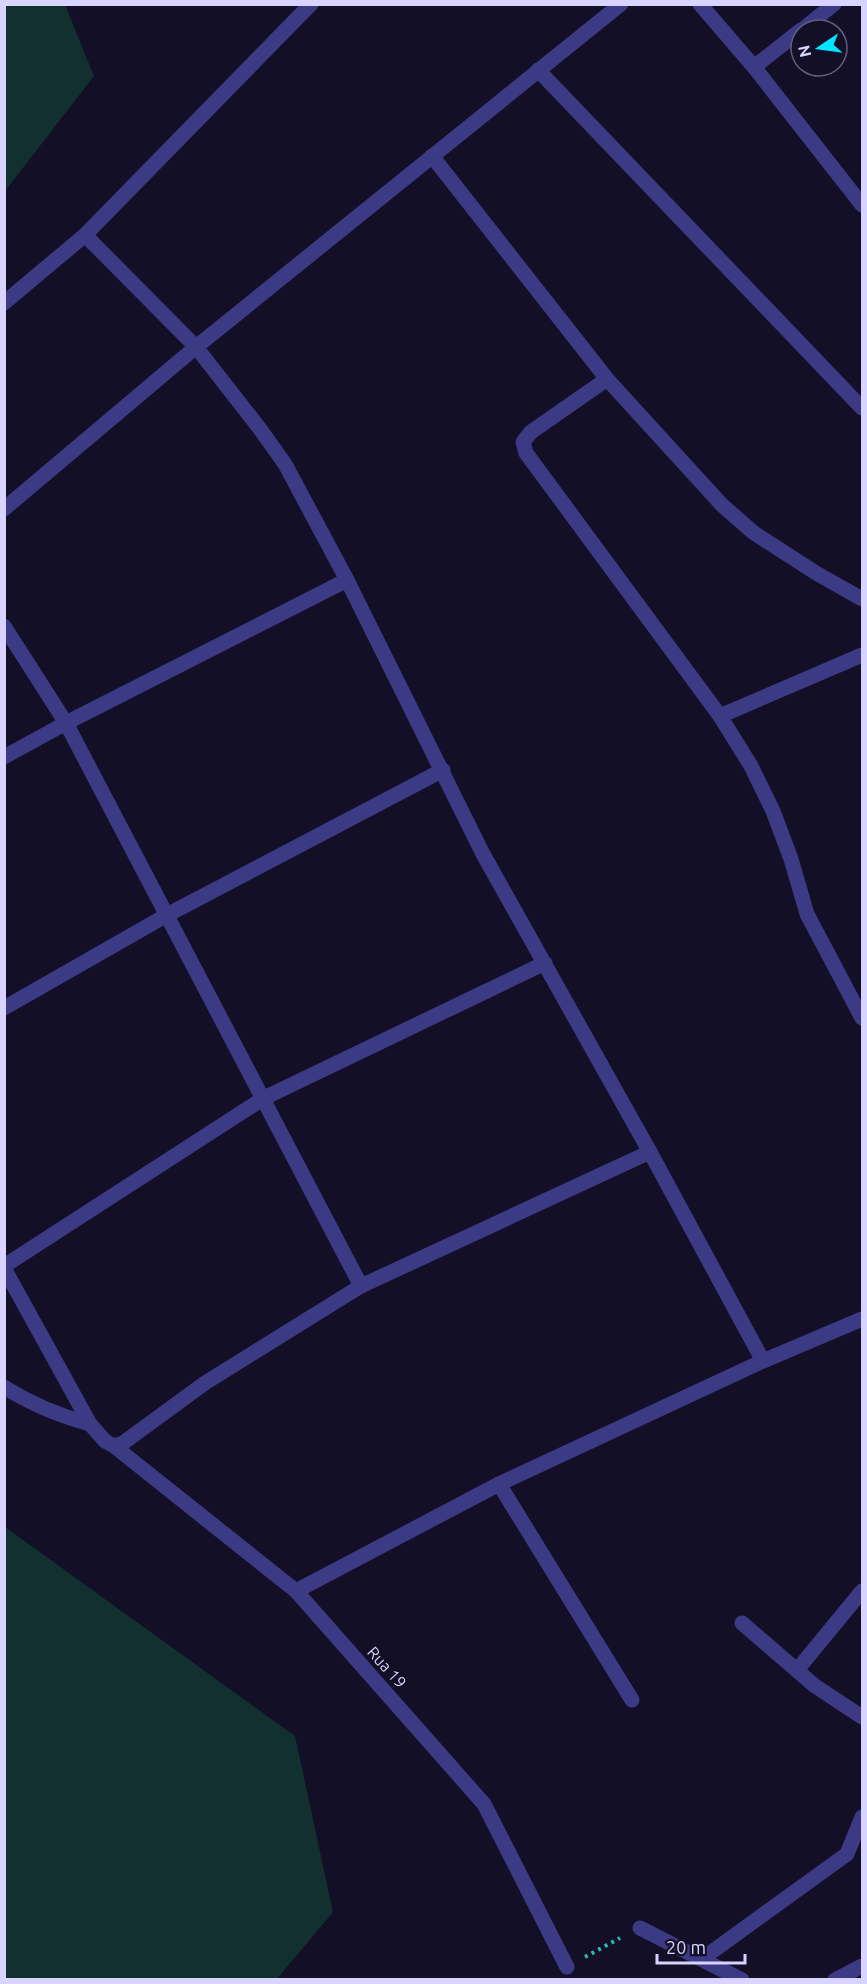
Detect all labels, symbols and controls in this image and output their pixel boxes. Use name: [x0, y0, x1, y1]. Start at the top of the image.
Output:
north arrow: [789, 18, 849, 78]
text: N: [794, 44, 814, 59]
street label: Rua 19: [364, 1643, 410, 1691]
scale bar: [657, 1927, 746, 1965]
text: 20 m: [666, 1937, 706, 1957]

